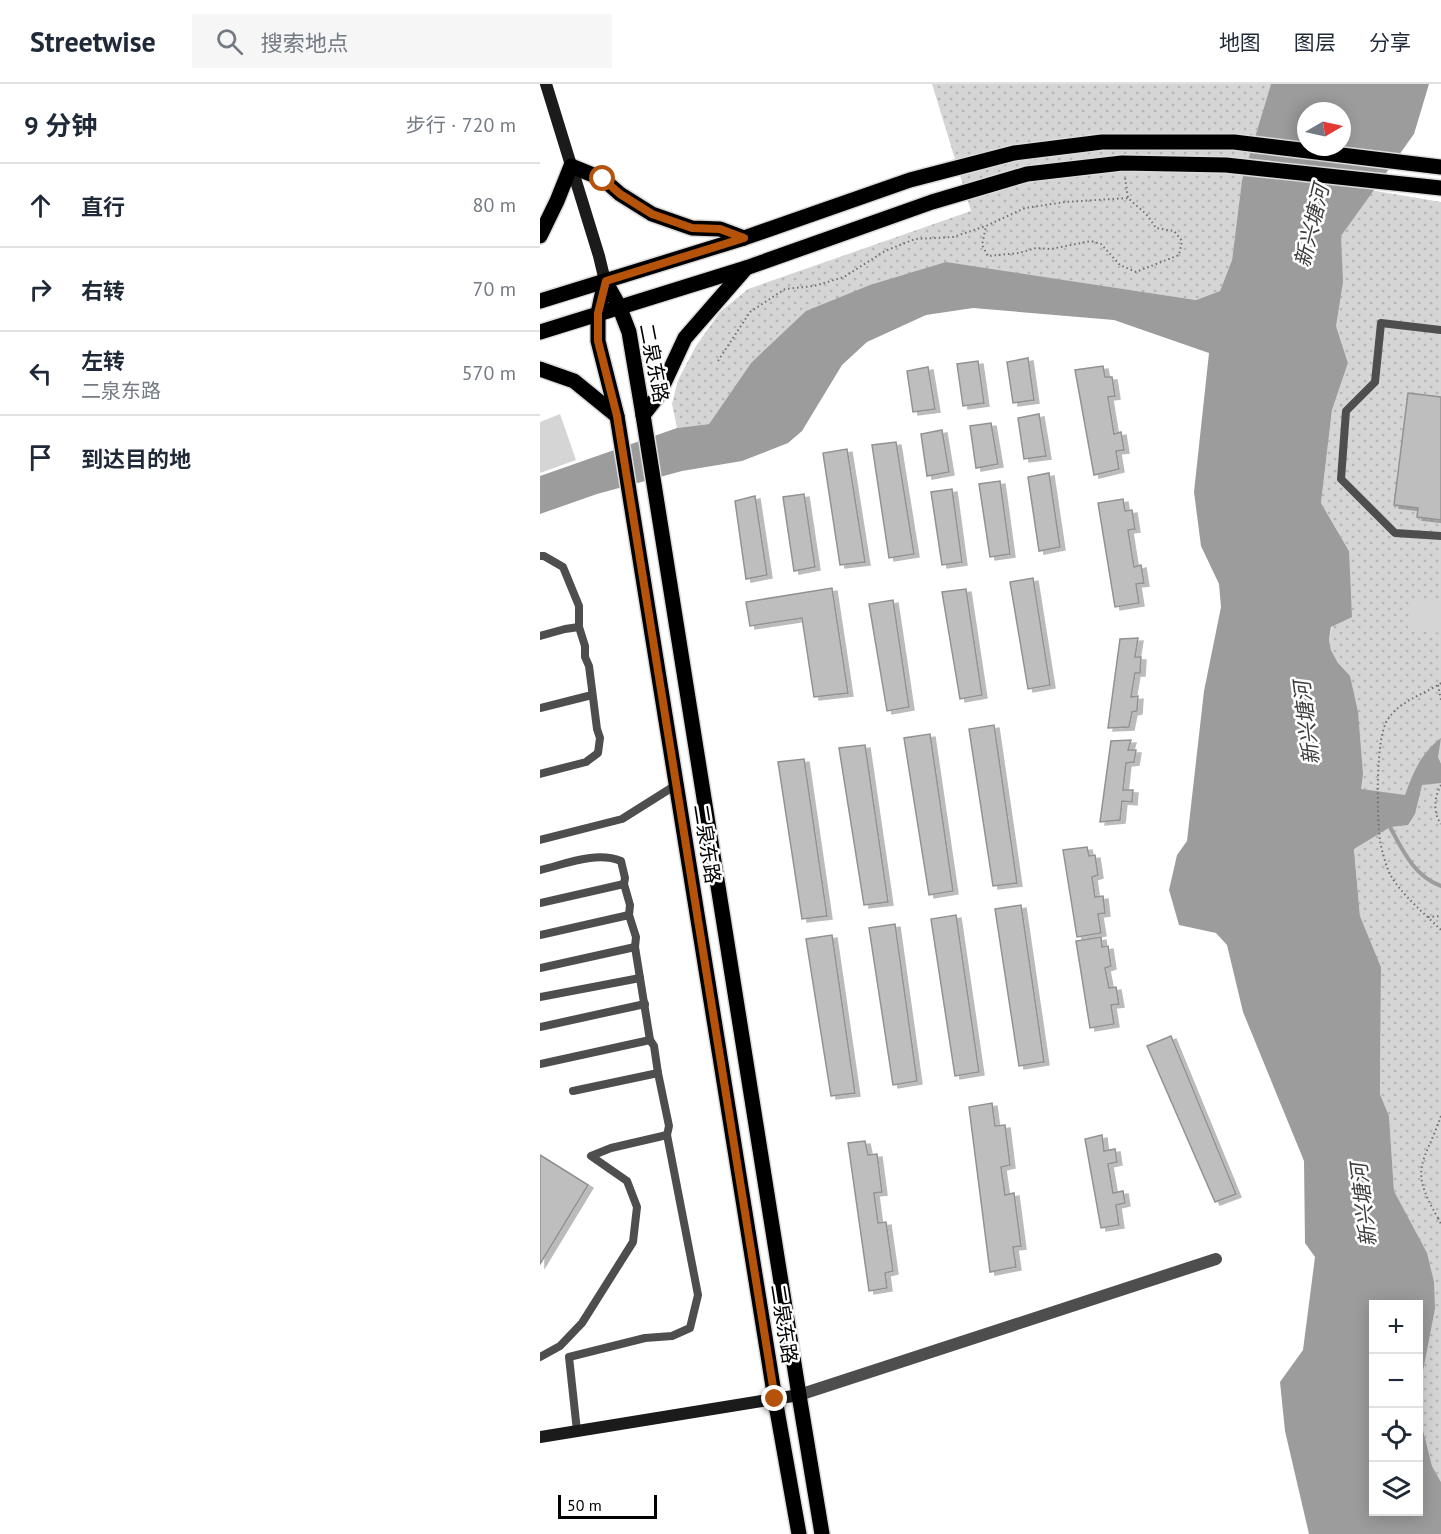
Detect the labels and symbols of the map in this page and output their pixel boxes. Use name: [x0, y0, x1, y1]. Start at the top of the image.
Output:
north arrow: [1297, 102, 1351, 156]
route start: [589, 165, 615, 191]
water label: 新兴塘河: [1288, 178, 1336, 270]
street label: 二泉东路: [634, 321, 674, 405]
water label: 新兴塘河: [1287, 676, 1325, 766]
street label: 二泉东路: [688, 802, 726, 886]
water label: 新兴塘河: [1344, 1158, 1382, 1248]
street label: 二泉东路: [765, 1282, 803, 1366]
route end: [761, 1385, 787, 1411]
scale bar: [558, 1492, 657, 1520]

